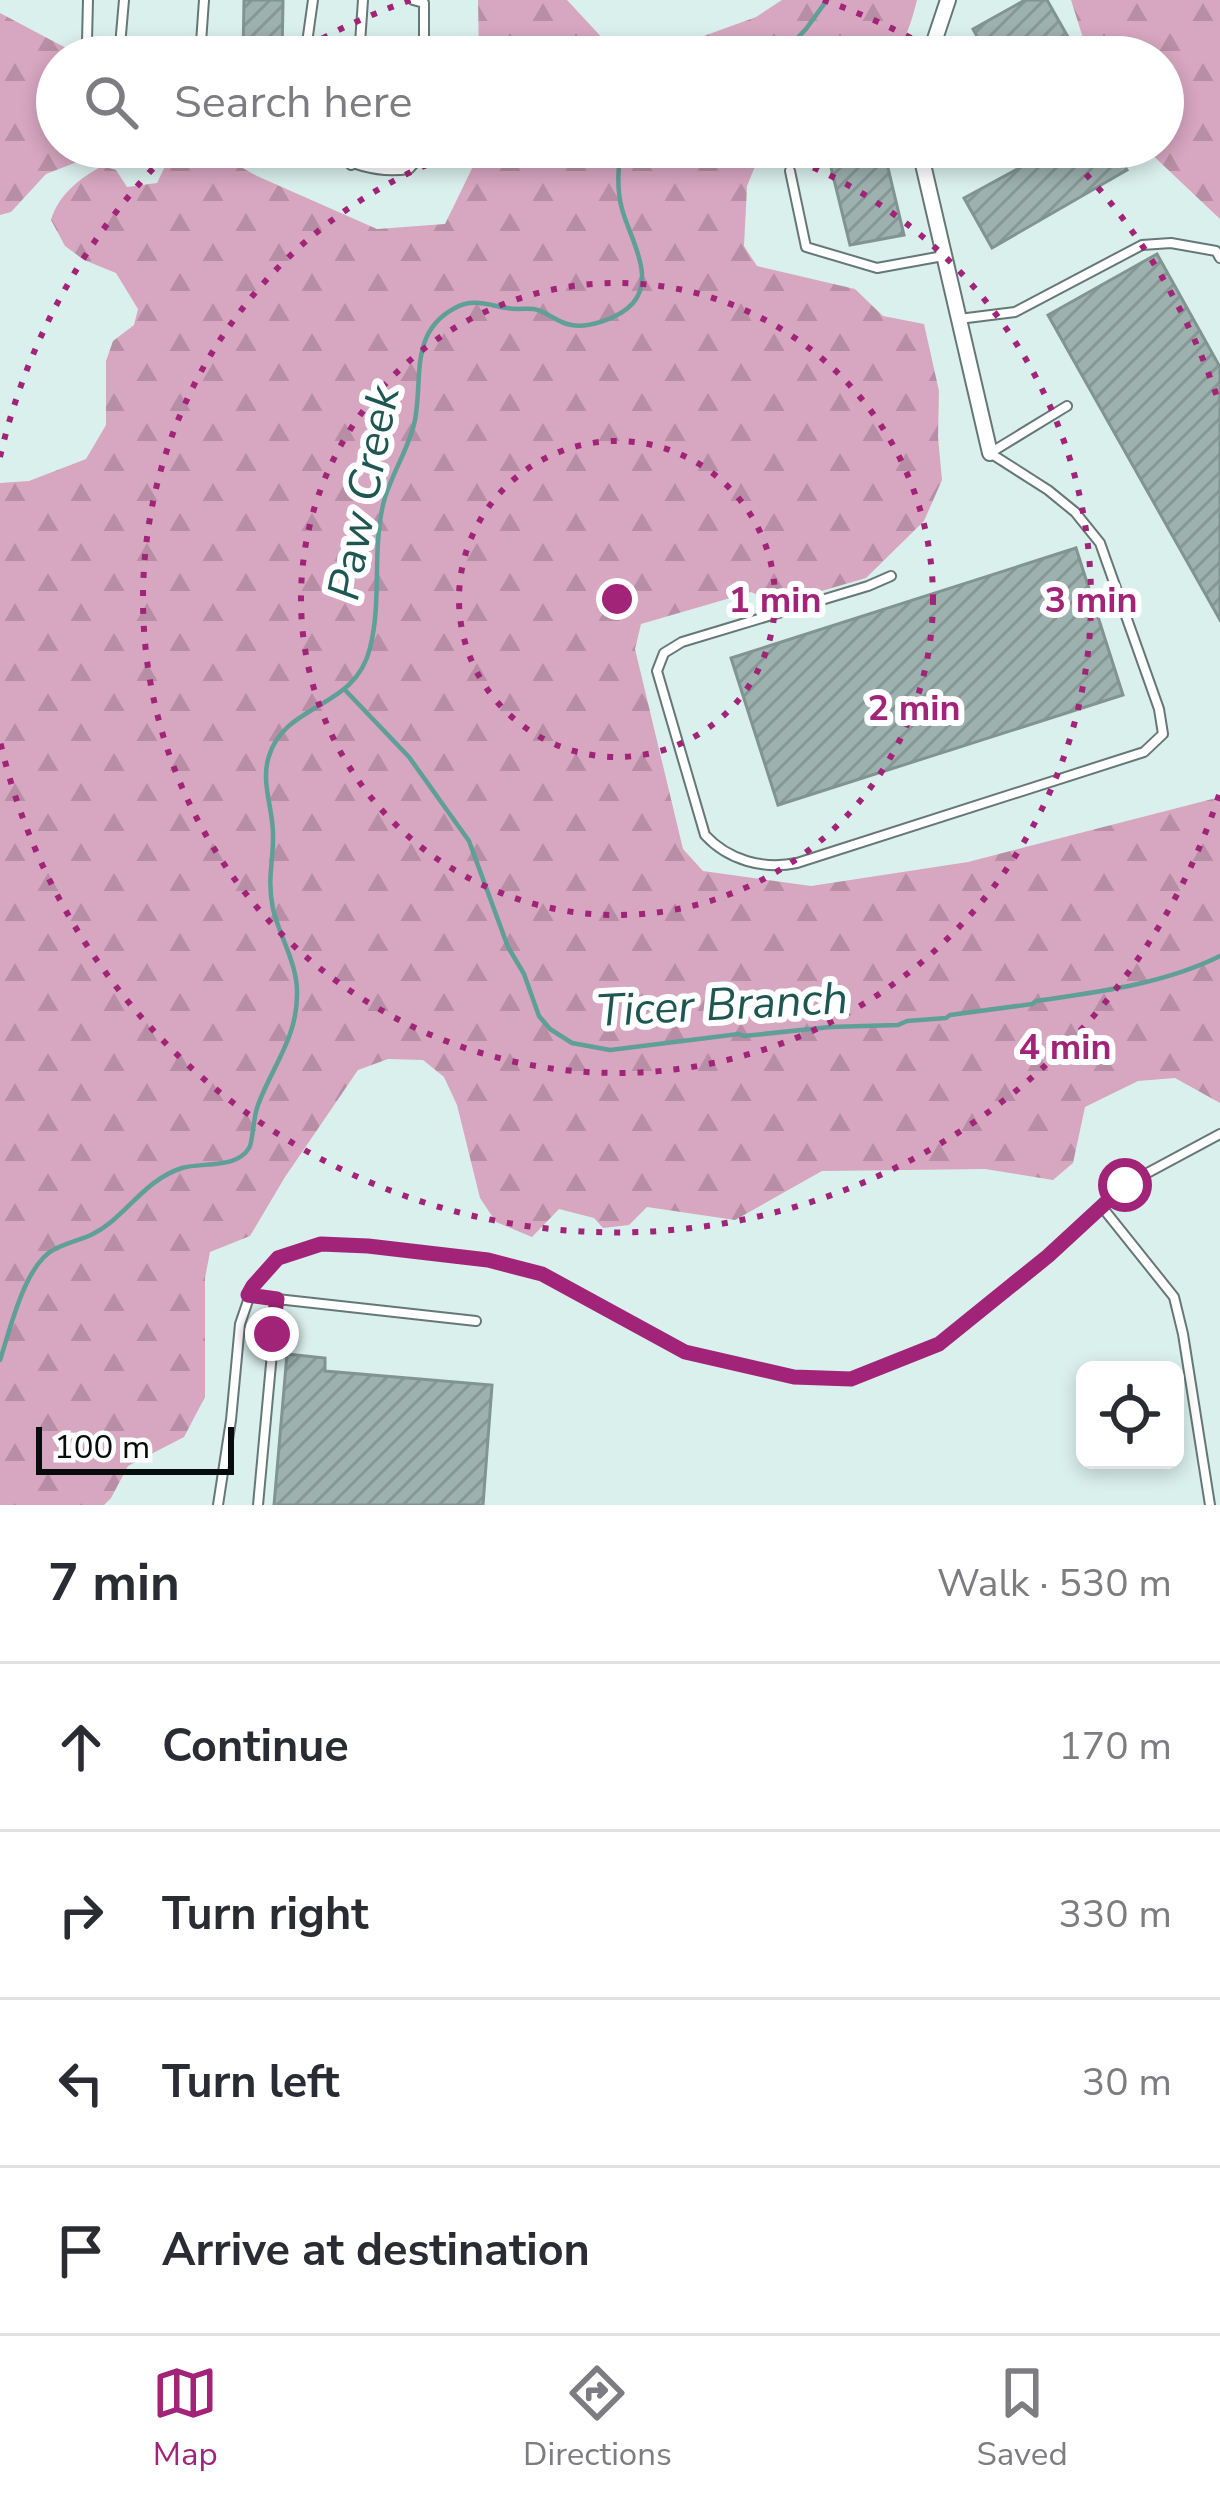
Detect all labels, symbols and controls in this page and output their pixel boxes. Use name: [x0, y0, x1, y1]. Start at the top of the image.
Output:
search box: [36, 36, 1184, 168]
icon: search: [78, 69, 144, 135]
text: Search here: [174, 72, 413, 133]
water label: Paw Creek: [313, 379, 415, 605]
text: 1 min: [728, 576, 822, 625]
text: 3 min: [1044, 576, 1138, 625]
centre of rings: [596, 578, 638, 620]
text: 2 min: [867, 684, 961, 733]
water label: Ticer Branch: [595, 968, 849, 1042]
text: 4 min: [1018, 1023, 1112, 1072]
route start: [1098, 1158, 1152, 1212]
route end: [245, 1307, 299, 1361]
map controls: [1076, 1361, 1184, 1469]
button: locate: [1076, 1361, 1184, 1469]
scale bar: [36, 1421, 234, 1474]
text: 100 m: [54, 1425, 150, 1470]
text: 7 min: [48, 1548, 180, 1618]
text: Walk · 530 m: [937, 1557, 1172, 1610]
icon: ahead: [48, 1714, 114, 1780]
text: Continue: [162, 1716, 349, 1777]
text: 170 m: [1058, 1720, 1172, 1773]
icon: right: [48, 1882, 114, 1948]
text: Turn right: [162, 1884, 369, 1945]
text: 330 m: [1058, 1888, 1172, 1941]
icon: left: [48, 2050, 114, 2116]
text: Turn left: [162, 2052, 340, 2113]
text: 30 m: [1082, 2056, 1172, 2109]
icon: arrive: [48, 2218, 114, 2284]
text: Arrive at destination: [162, 2220, 590, 2281]
tab: Map: [152, 2360, 218, 2477]
tab: Directions: [523, 2360, 672, 2477]
tab: Saved: [976, 2360, 1068, 2477]

